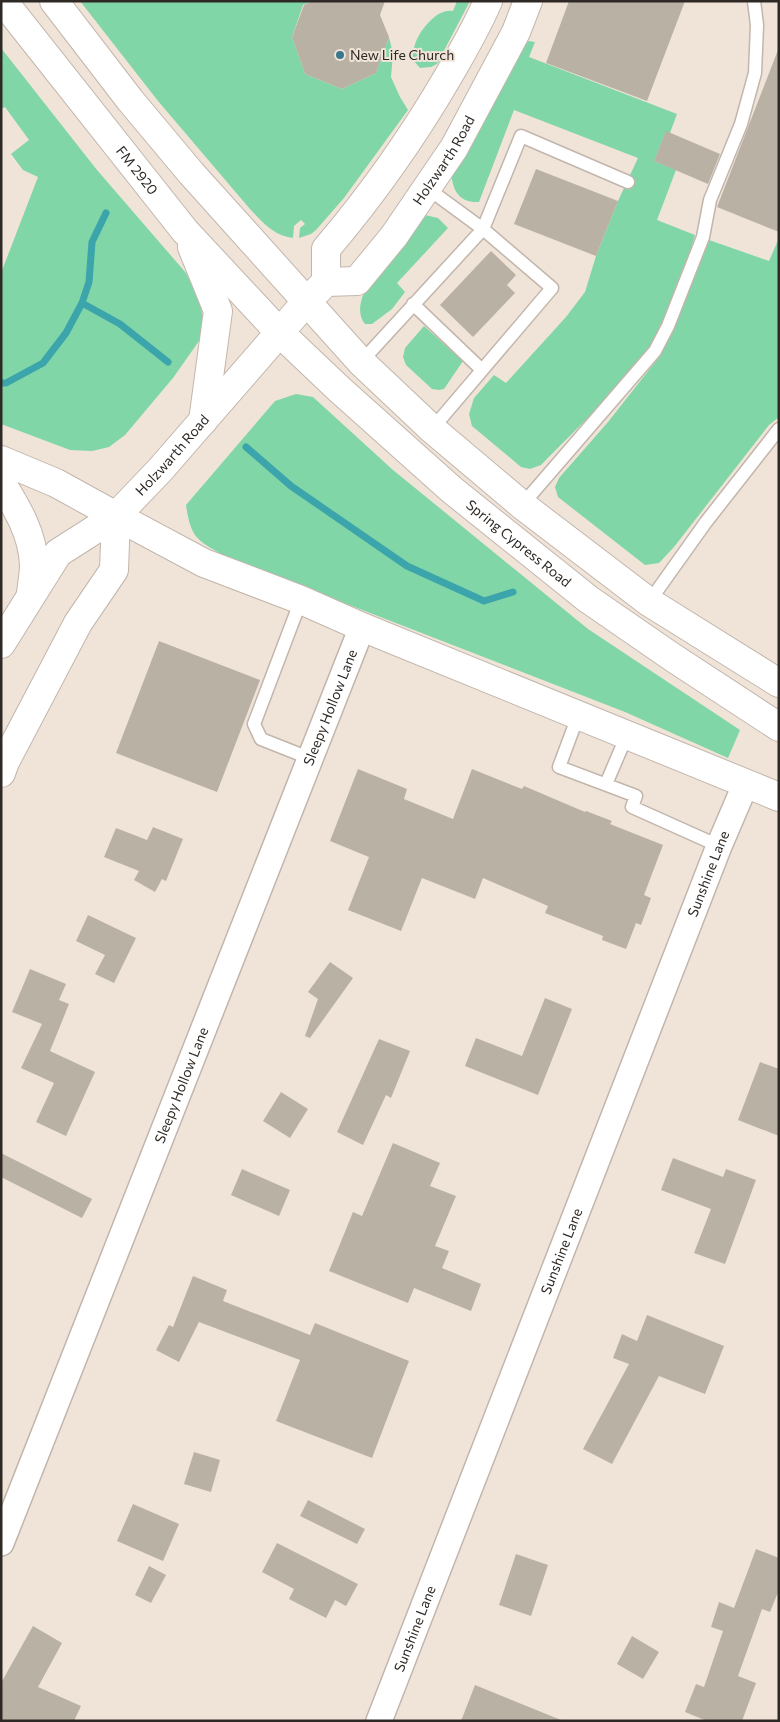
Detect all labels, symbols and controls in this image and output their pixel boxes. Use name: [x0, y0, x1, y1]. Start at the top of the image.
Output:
place label: New Life Church: [350, 46, 454, 63]
marker: New Life Church: [334, 49, 346, 61]
street label: Holzwarth Road: [409, 112, 478, 208]
street label: FM 2920: [113, 142, 162, 198]
street label: Holzwarth Road: [131, 411, 212, 499]
street label: Spring Cypress Road: [463, 496, 575, 590]
street label: Sleepy Hollow Lane: [299, 647, 360, 768]
street label: Sunshine Lane: [683, 828, 733, 919]
street label: Sleepy Hollow Lane: [150, 1025, 211, 1146]
street label: Sunshine Lane: [537, 1206, 585, 1297]
street label: Sunshine Lane: [390, 1583, 439, 1674]

